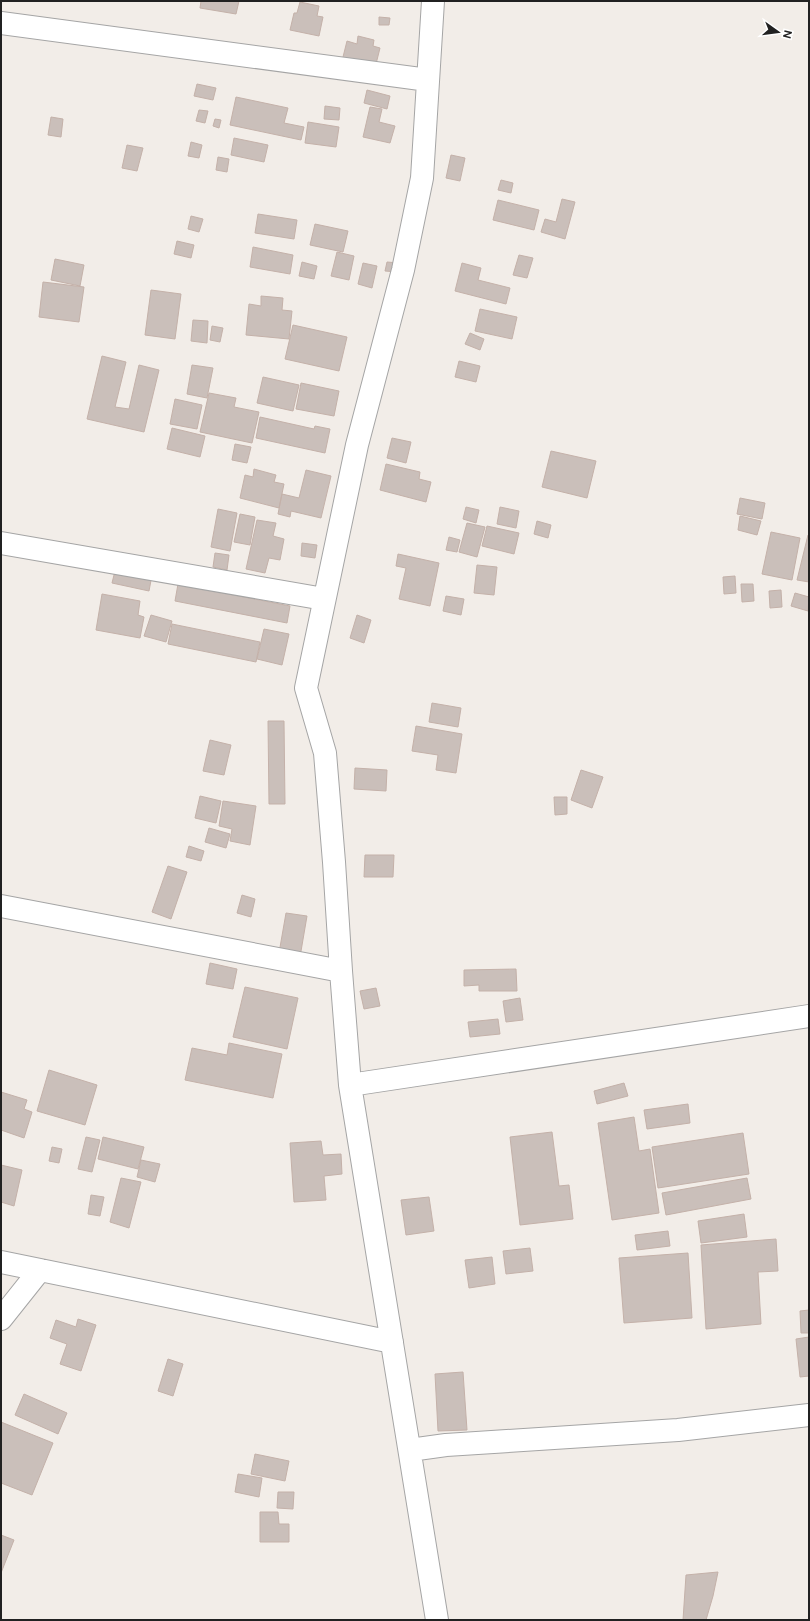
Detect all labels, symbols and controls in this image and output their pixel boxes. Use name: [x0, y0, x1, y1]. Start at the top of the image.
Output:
north arrow: [758, 12, 798, 52]
text: N: [780, 29, 795, 40]

